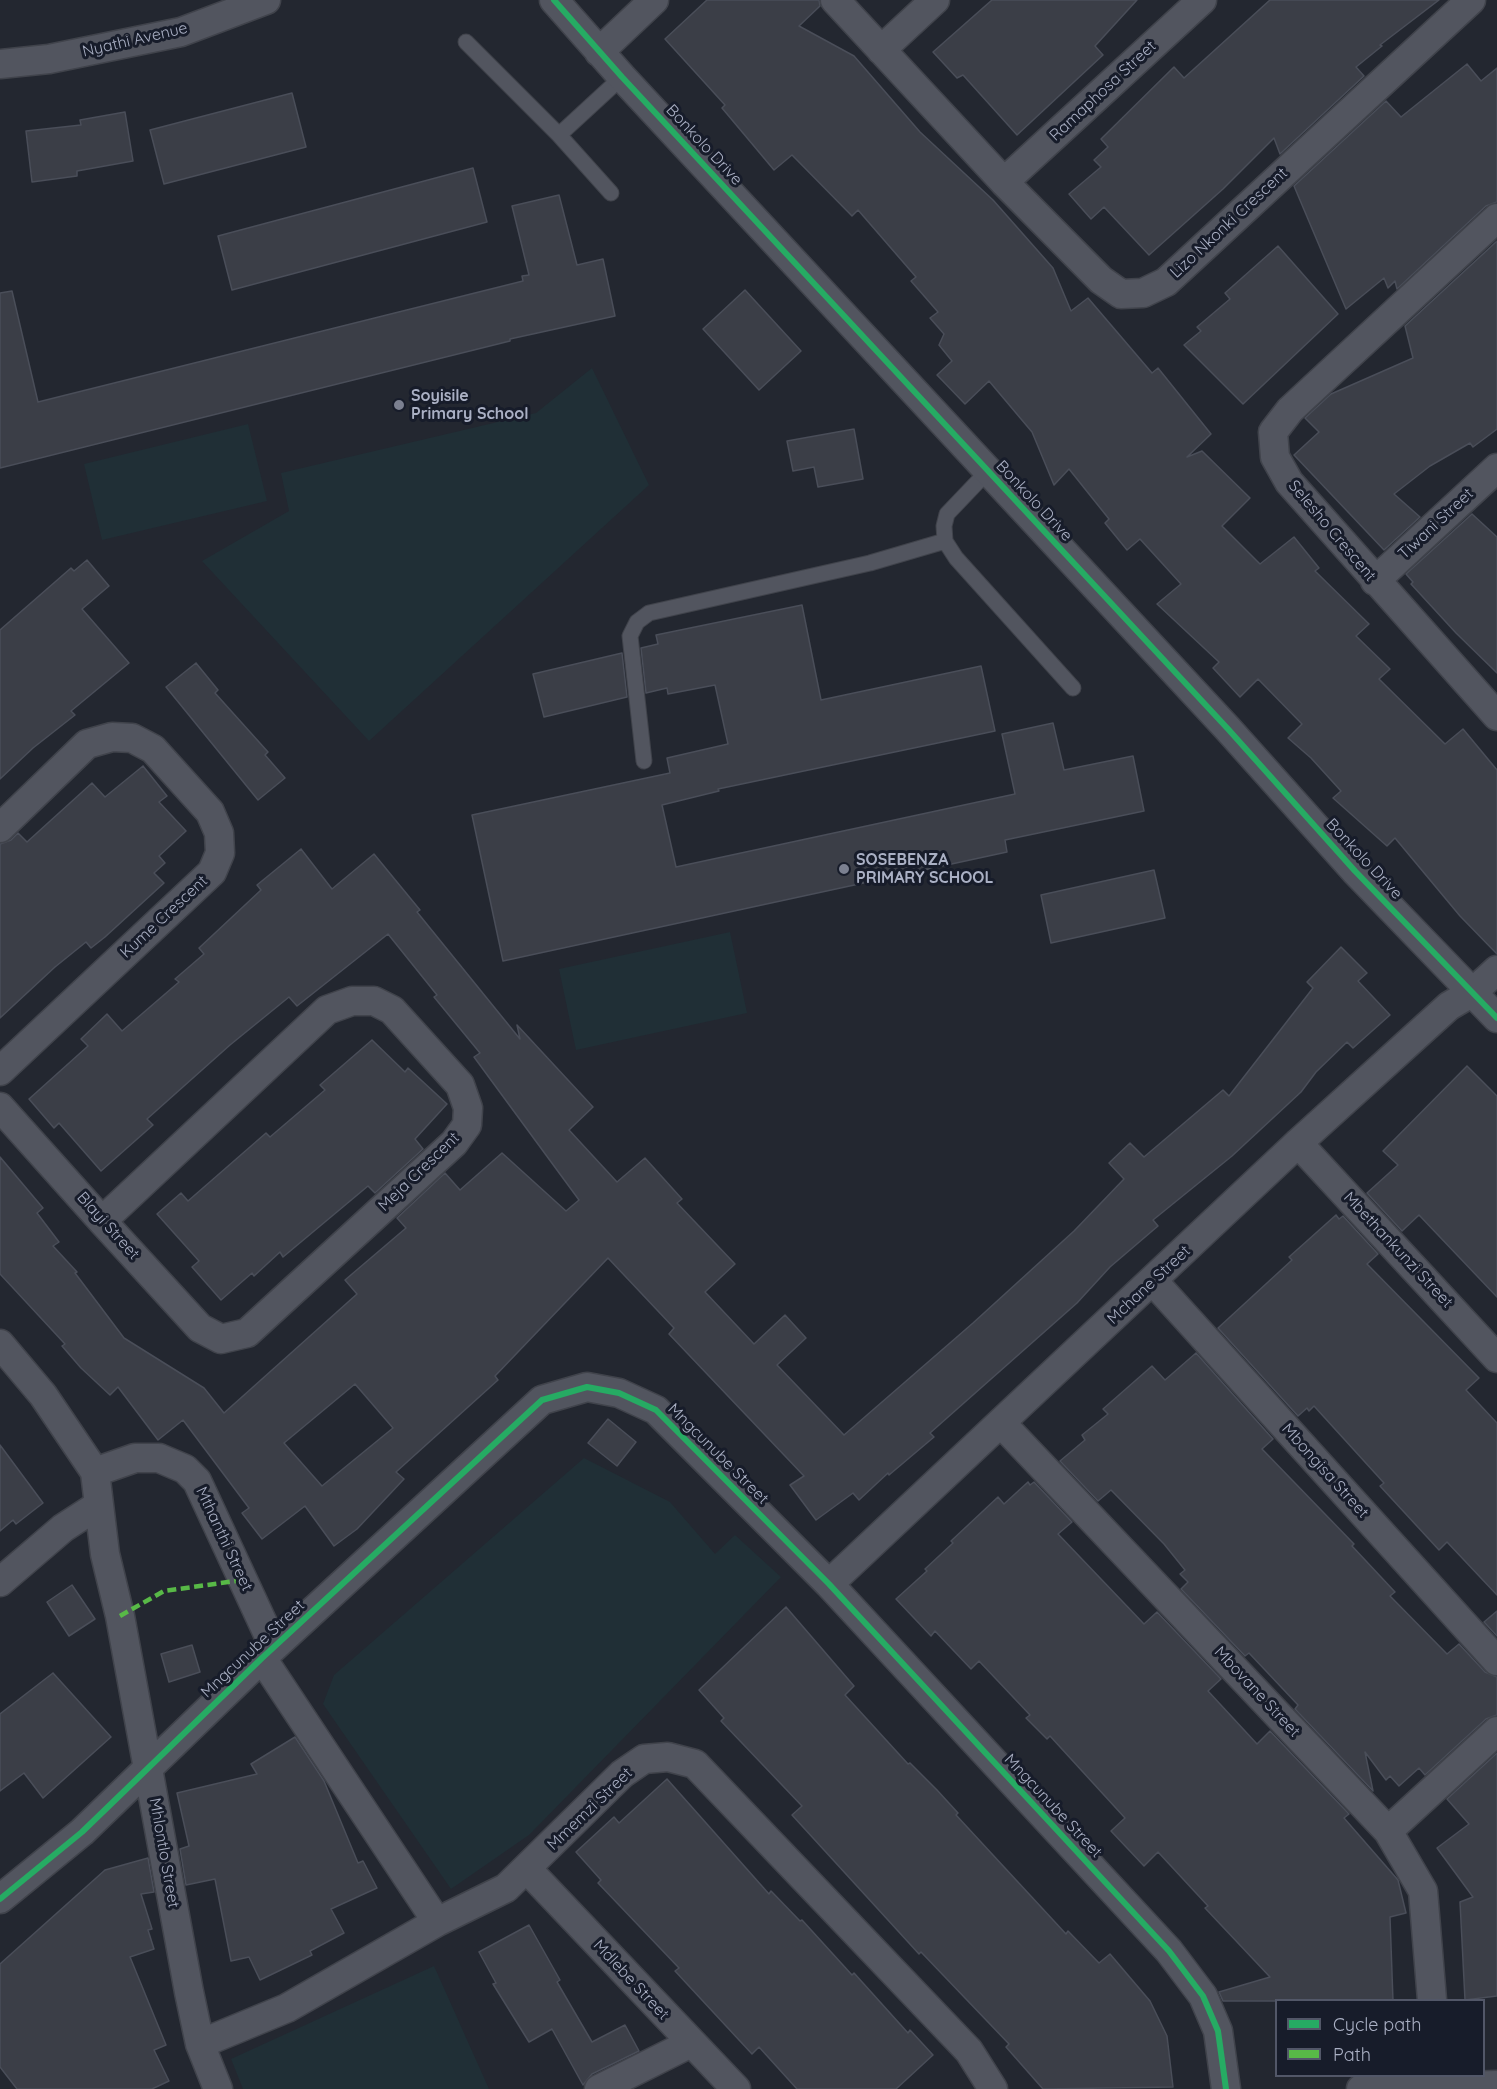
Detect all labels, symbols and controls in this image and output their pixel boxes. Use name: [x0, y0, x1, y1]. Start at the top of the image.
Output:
street label: Nyathi Avenue: [80, 19, 190, 61]
street label: Ramaphosa Street: [1046, 37, 1160, 145]
street label: Bonkolo Drive: [662, 101, 746, 189]
street label: Lizo Nkonki Crescent: [1166, 164, 1292, 282]
place label: Soyisile Primary School: [411, 386, 529, 424]
marker: Soyisile Primary School: [392, 398, 406, 412]
street label: Bonkolo Drive: [992, 457, 1076, 545]
street label: Selesho Crescent: [1284, 477, 1380, 585]
street label: Tiwani Street: [1394, 484, 1478, 564]
street label: Bonkolo Drive: [1322, 815, 1406, 903]
place label: SOSEBENZA PRIMARY SCHOOL: [856, 850, 993, 888]
marker: SOSEBENZA PRIMARY SCHOOL: [837, 862, 851, 876]
street label: Kume Crescent: [116, 872, 212, 962]
street label: Meja Crescent: [374, 1128, 464, 1216]
street label: Blayi Street: [73, 1188, 143, 1264]
street label: Mbethankunzi Street: [1339, 1188, 1457, 1312]
street label: Mchane Street: [1103, 1242, 1195, 1328]
street label: Mngcunube Street: [664, 1400, 772, 1508]
street label: Mbongisa Street: [1277, 1420, 1373, 1522]
street label: Mthanthi Street: [191, 1484, 257, 1594]
street label: Mngcunube Street: [197, 1596, 309, 1702]
street label: Mbovane Street: [1210, 1643, 1304, 1741]
street label: Mngcunube Street: [1000, 1750, 1106, 1862]
street label: Mmemzi Street: [544, 1764, 636, 1854]
street label: Mhlontlo Street: [145, 1796, 183, 1910]
street label: Mdlebe Street: [589, 1936, 673, 2024]
legend: [1275, 1999, 1485, 2077]
text: Cycle path: [1333, 2013, 1421, 2036]
text: Path: [1333, 2043, 1371, 2066]

